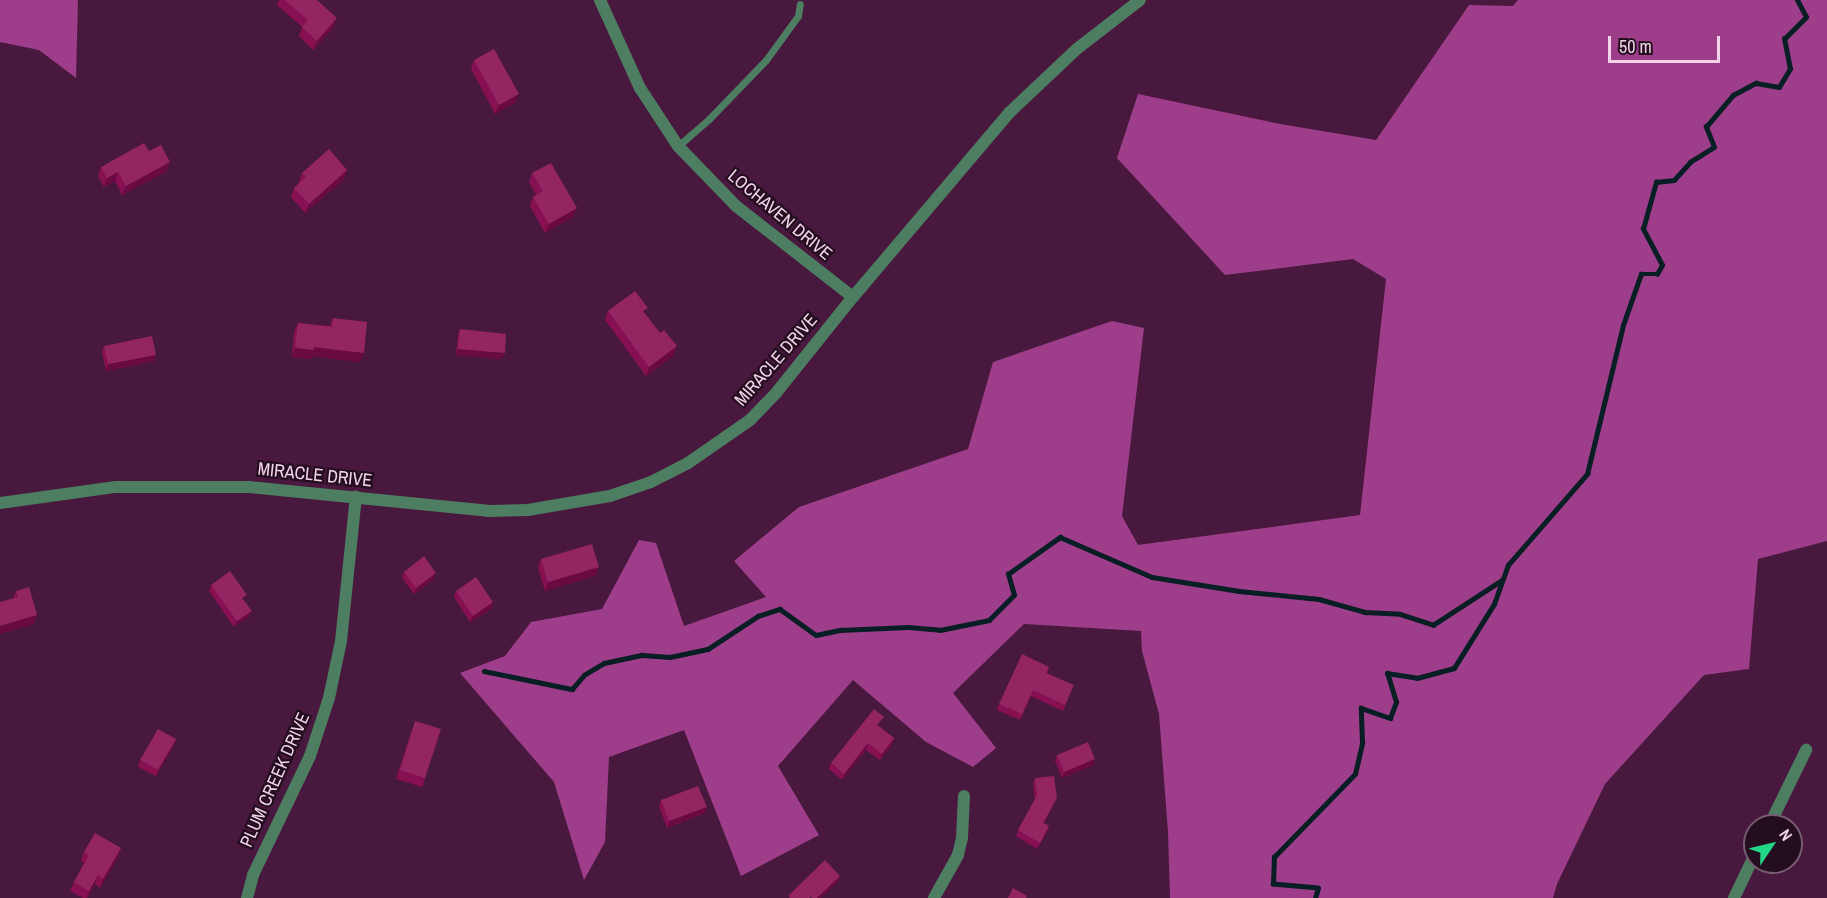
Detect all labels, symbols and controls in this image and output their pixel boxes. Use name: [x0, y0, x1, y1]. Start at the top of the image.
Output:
scale bar: [1611, 24, 1724, 62]
text: 50 m: [1619, 34, 1652, 59]
street label: LOCHAVEN DRIVE: [724, 165, 836, 265]
street label: MIRACLE DRIVE: [730, 310, 822, 410]
street label: MIRACLE DRIVE: [257, 458, 373, 492]
street label: PLUM CREEK DRIVE: [236, 709, 314, 851]
north arrow: [1743, 814, 1803, 874]
text: N: [1774, 825, 1798, 845]

